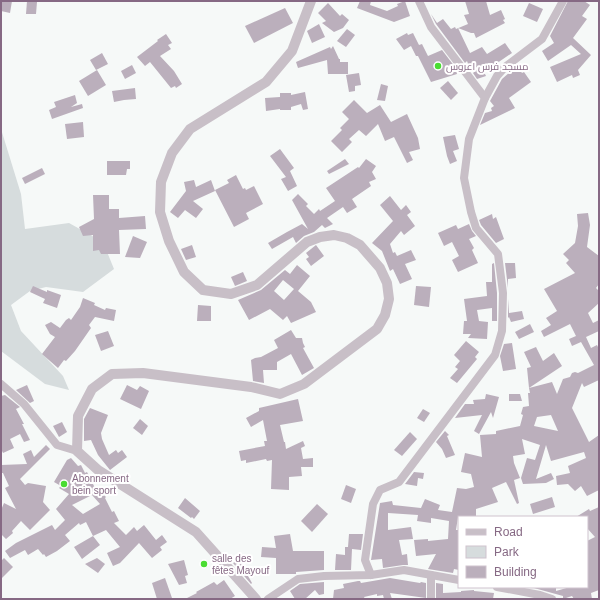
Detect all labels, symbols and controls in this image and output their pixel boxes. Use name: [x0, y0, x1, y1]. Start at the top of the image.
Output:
marker: مسجد فرس اعروس: [433, 61, 443, 71]
place label: مسجد فرس اعروس: [446, 61, 528, 73]
place label: Abonnement bein sport: [72, 473, 129, 496]
marker: Abonnement bein sport: [59, 479, 69, 489]
legend: [458, 516, 588, 588]
text: Road: [494, 525, 523, 539]
text: Park: [494, 545, 520, 559]
place label: salle des fêtes Mayouf: [212, 553, 269, 576]
marker: salle des fêtes Mayouf: [199, 559, 209, 569]
text: Building: [494, 565, 537, 579]

